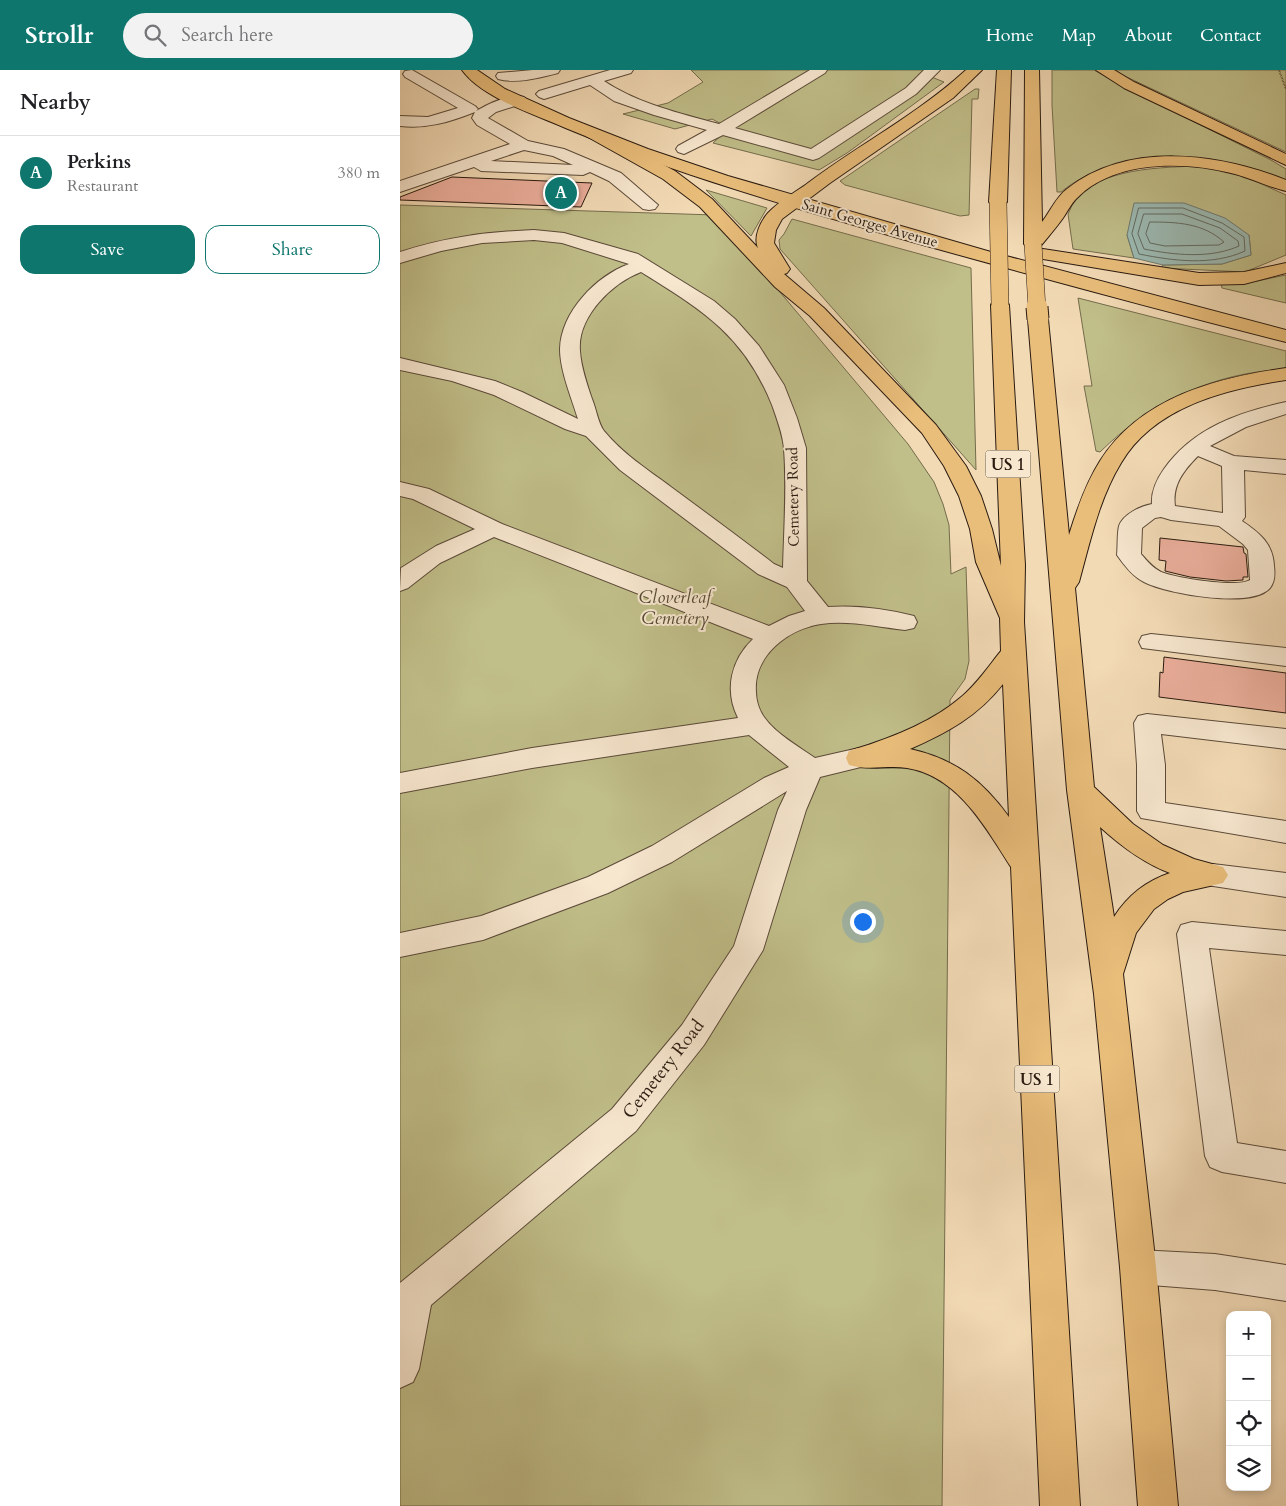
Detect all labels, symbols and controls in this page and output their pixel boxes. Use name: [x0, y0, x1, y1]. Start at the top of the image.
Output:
search box: [123, 13, 473, 58]
text: Strollr: [25, 19, 93, 52]
icon: search: [141, 21, 169, 49]
text: Search here: [181, 22, 273, 48]
text: Home: [986, 23, 1034, 48]
text: Map: [1062, 23, 1096, 48]
text: About: [1124, 23, 1172, 48]
text: Contact: [1200, 23, 1261, 48]
text: Nearby: [20, 88, 91, 117]
text: Perkins: [67, 149, 131, 175]
text: A: [30, 162, 42, 184]
text: 380 m: [338, 162, 380, 184]
pin: A: [545, 174, 577, 212]
text: Restaurant: [67, 175, 138, 197]
street label: Saint Georges Avenue: [800, 194, 941, 252]
button: Save: [20, 225, 195, 274]
button: Share: [205, 225, 380, 274]
street label: Cemetery Road: [782, 447, 804, 547]
road number: US 1: [986, 450, 1030, 478]
park label: Cloverleaf Cemetery: [639, 585, 715, 631]
your location: [850, 909, 876, 935]
street label: Cemetery Road: [617, 1014, 710, 1124]
road number: US 1: [1014, 1066, 1060, 1092]
map controls: [1226, 1311, 1271, 1491]
button: +: [1226, 1311, 1271, 1356]
button: −: [1226, 1356, 1271, 1401]
button: locate: [1226, 1401, 1271, 1446]
button: layers: [1226, 1446, 1271, 1491]

